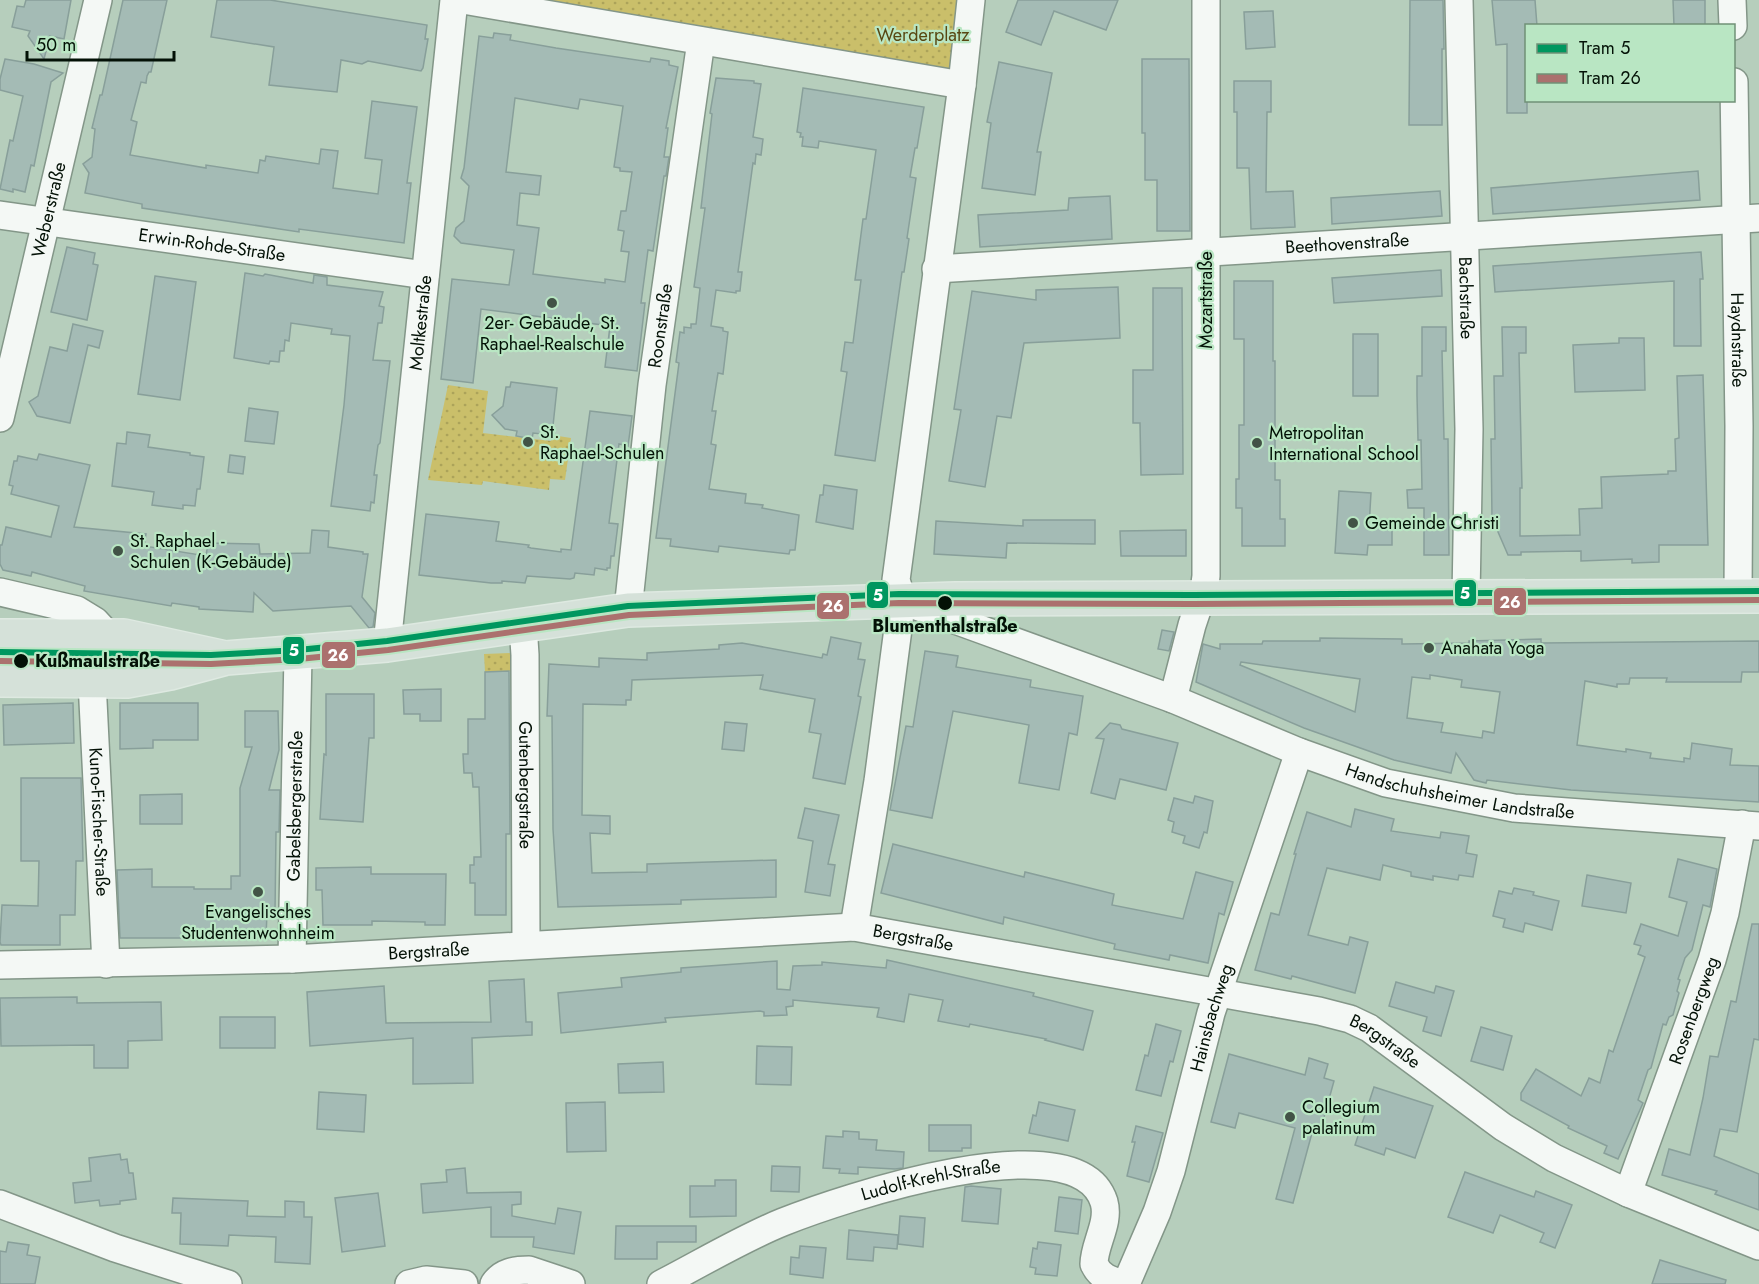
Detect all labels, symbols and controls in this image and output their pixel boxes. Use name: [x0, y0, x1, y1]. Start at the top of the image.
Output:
park label: Werderplatz: [876, 22, 970, 48]
scale bar: [27, 24, 174, 62]
legend: [1525, 24, 1735, 102]
text: 50 m: [36, 32, 76, 58]
text: Tram 5: [1579, 35, 1630, 61]
text: Tram 26: [1579, 65, 1641, 91]
street label: Weberstraße: [25, 159, 73, 260]
street label: Erwin-Rohde-Straße: [137, 222, 287, 268]
street label: Beethovenstraße: [1284, 227, 1410, 260]
street label: Mozartstraße: [1193, 251, 1219, 349]
street label: Bachstraße: [1452, 256, 1480, 340]
street label: Moltkestraße: [403, 274, 438, 372]
street label: Roonstraße: [642, 282, 679, 370]
street label: Haydnstraße: [1724, 292, 1751, 388]
marker: 2er- Gebäude, St. Raphael-Realschule: [545, 296, 559, 310]
place label: 2er- Gebäude, St. Raphael-Realschule: [480, 310, 624, 357]
place label: St. Raphael-Schulen: [540, 419, 665, 466]
place label: Metropolitan International School: [1269, 420, 1419, 467]
marker: St. Raphael-Schulen: [521, 435, 535, 449]
marker: Metropolitan International School: [1250, 436, 1264, 450]
place label: Gemeinde Christi: [1365, 510, 1499, 536]
marker: Gemeinde Christi: [1346, 516, 1360, 530]
place label: St. Raphael - Schulen (K-Gebäude): [130, 528, 292, 575]
marker: St. Raphael - Schulen (K-Gebäude): [111, 544, 125, 558]
line badge: 5: [1454, 579, 1477, 607]
line badge: 5: [866, 581, 889, 609]
text: 5: [1460, 582, 1470, 605]
text: 5: [873, 584, 883, 607]
line badge: 26: [1493, 587, 1527, 616]
text: 26: [1499, 591, 1521, 614]
line badge: 26: [816, 592, 850, 620]
marker: Blumenthalstraße: [936, 594, 954, 612]
text: 26: [822, 595, 844, 618]
place label: Blumenthalstraße: [872, 613, 1018, 639]
place label: Anahata Yoga: [1441, 635, 1545, 661]
line badge: 5: [282, 636, 305, 665]
text: 5: [289, 639, 299, 662]
line badge: 26: [321, 641, 356, 669]
marker: Anahata Yoga: [1422, 641, 1436, 655]
text: 26: [327, 644, 349, 667]
place label: Kußmaulstraße: [35, 648, 160, 674]
marker: Kußmaulstraße: [12, 652, 30, 670]
street label: Gutenbergstraße: [512, 721, 539, 849]
street label: Gabelsbergerstraße: [281, 730, 309, 882]
street label: Kuno-Fischer-Straße: [82, 747, 116, 897]
street label: Handschuhsheimer Landstraße: [1342, 756, 1575, 825]
marker: Evangelisches Studentenwohnheim: [251, 885, 265, 899]
place label: Evangelisches Studentenwohnheim: [181, 899, 335, 946]
street label: Bergstraße: [871, 918, 955, 958]
street label: Bergstraße: [387, 936, 470, 967]
street label: Rosenbergweg: [1662, 953, 1725, 1068]
street label: Hainsbachweg: [1184, 961, 1240, 1075]
street label: Bergstraße: [1345, 1008, 1426, 1075]
place label: Collegium palatinum: [1302, 1094, 1380, 1141]
marker: Collegium palatinum: [1283, 1110, 1297, 1124]
street label: Ludolf-Krehl-Straße: [858, 1153, 1002, 1208]

